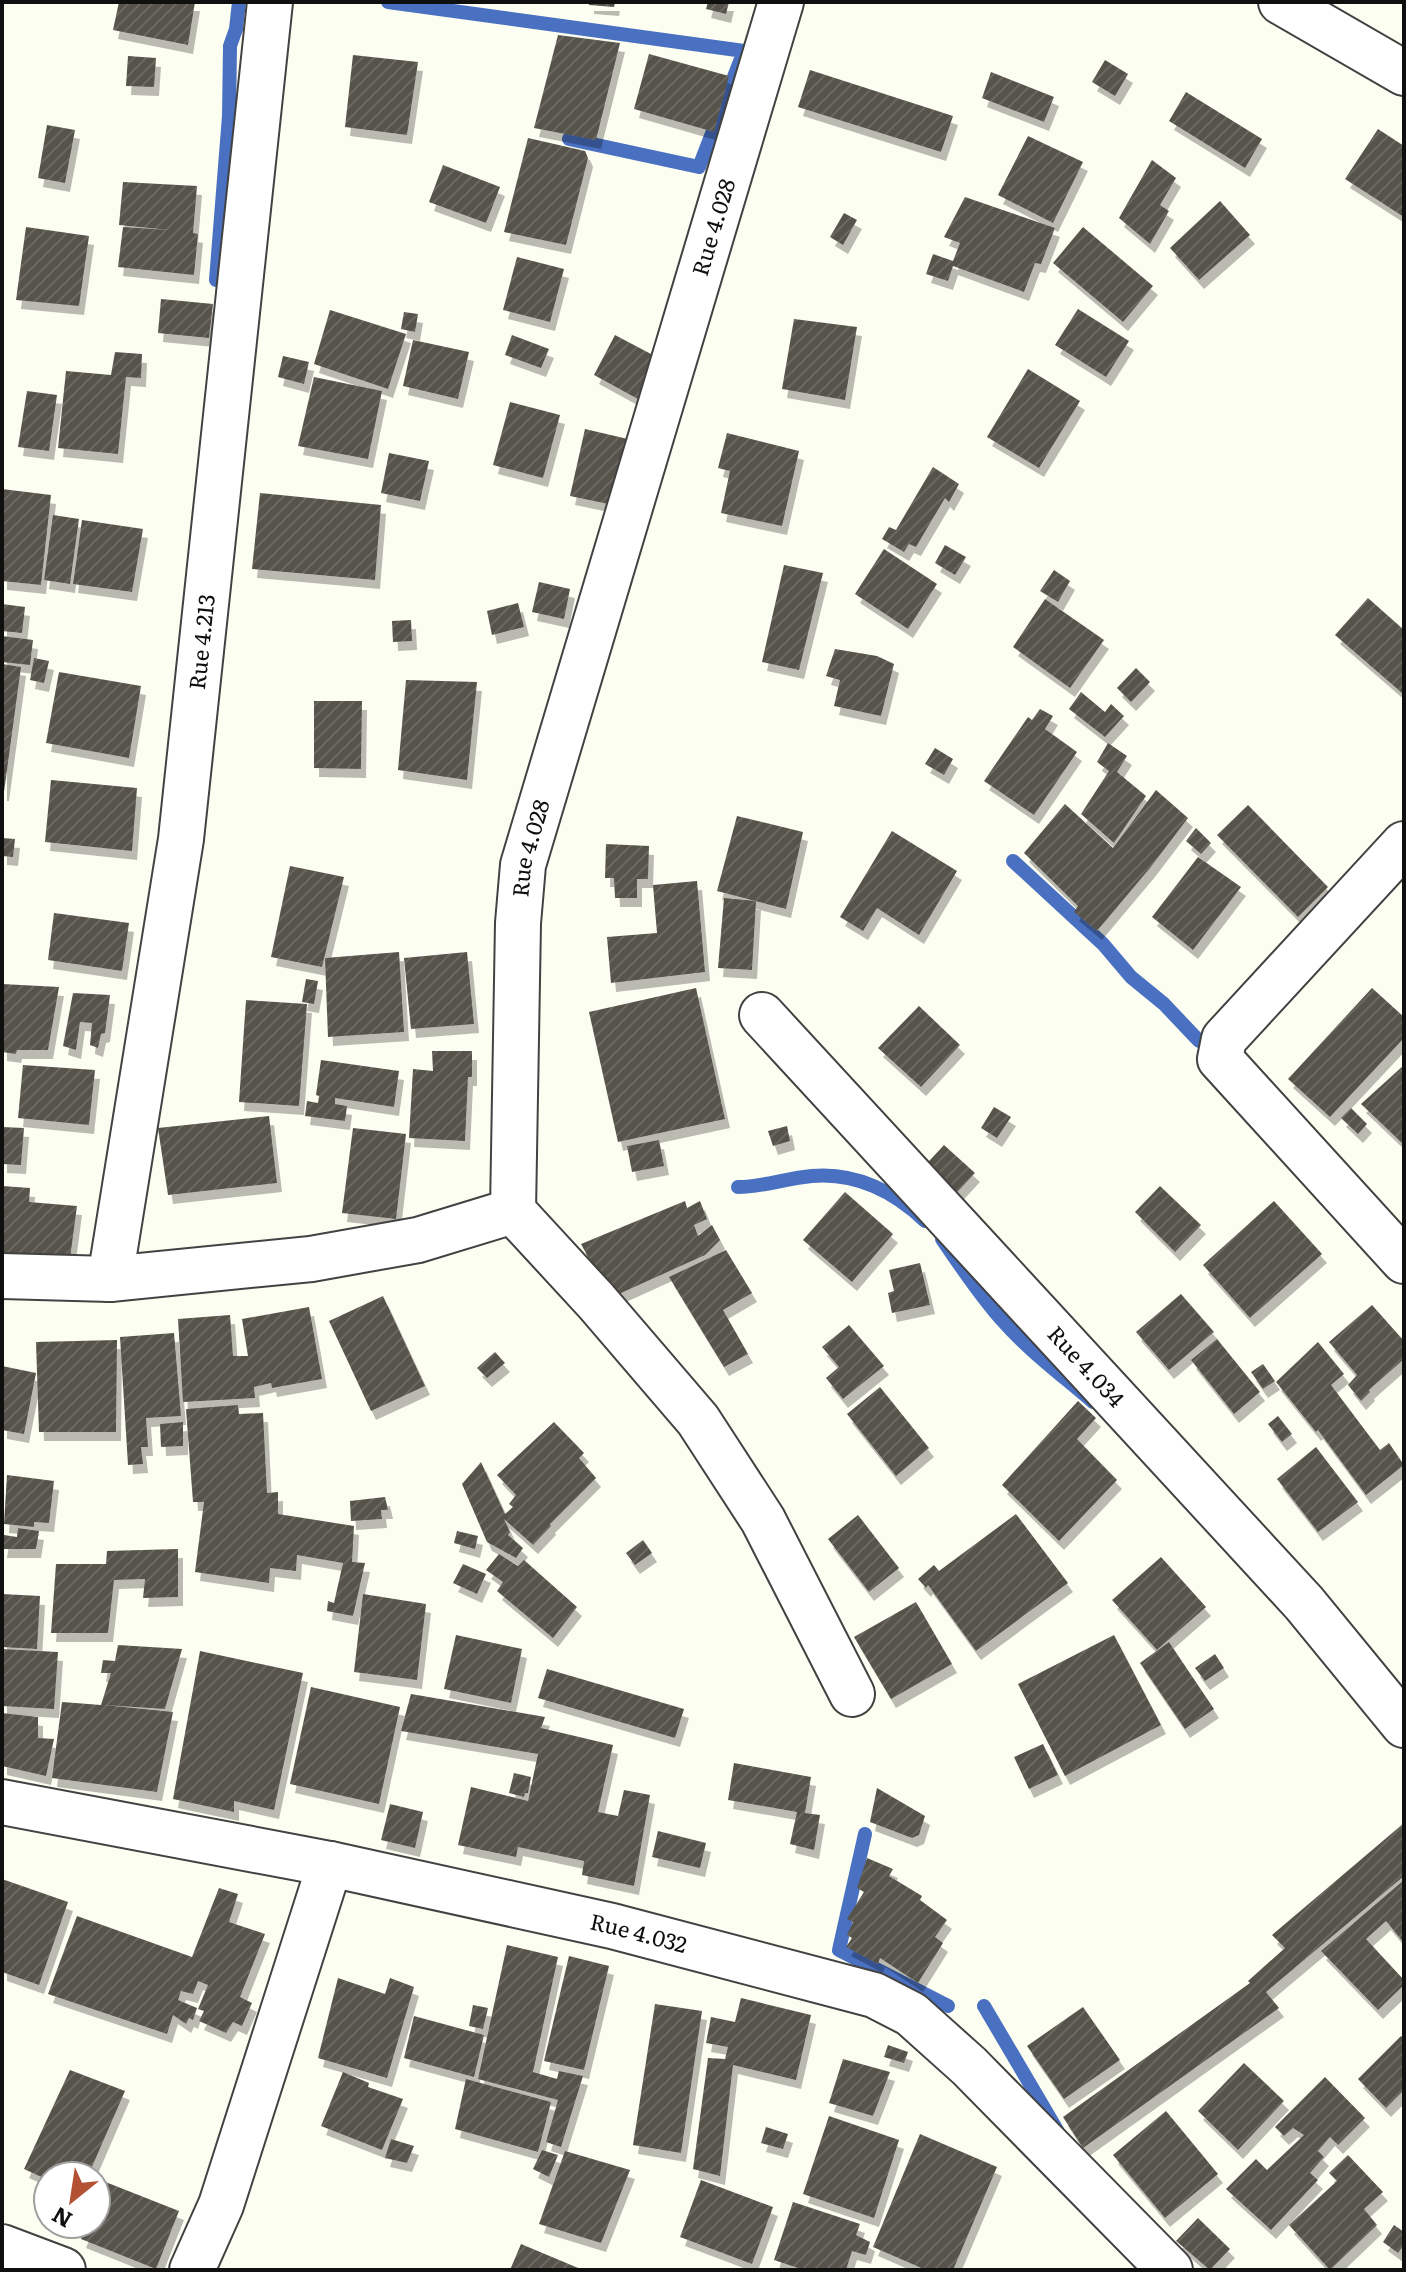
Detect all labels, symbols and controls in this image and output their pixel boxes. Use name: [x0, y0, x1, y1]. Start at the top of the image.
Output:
street label: Rue 4.028: [682, 174, 742, 279]
street label: Rue 4.213: [179, 592, 222, 691]
street label: Rue 4.028: [502, 795, 557, 898]
street label: Rue 4.034: [1041, 1317, 1133, 1414]
street label: Rue 4.032: [587, 1904, 691, 1960]
north arrow: [32, 2160, 112, 2240]
text: N: [45, 2200, 77, 2238]

